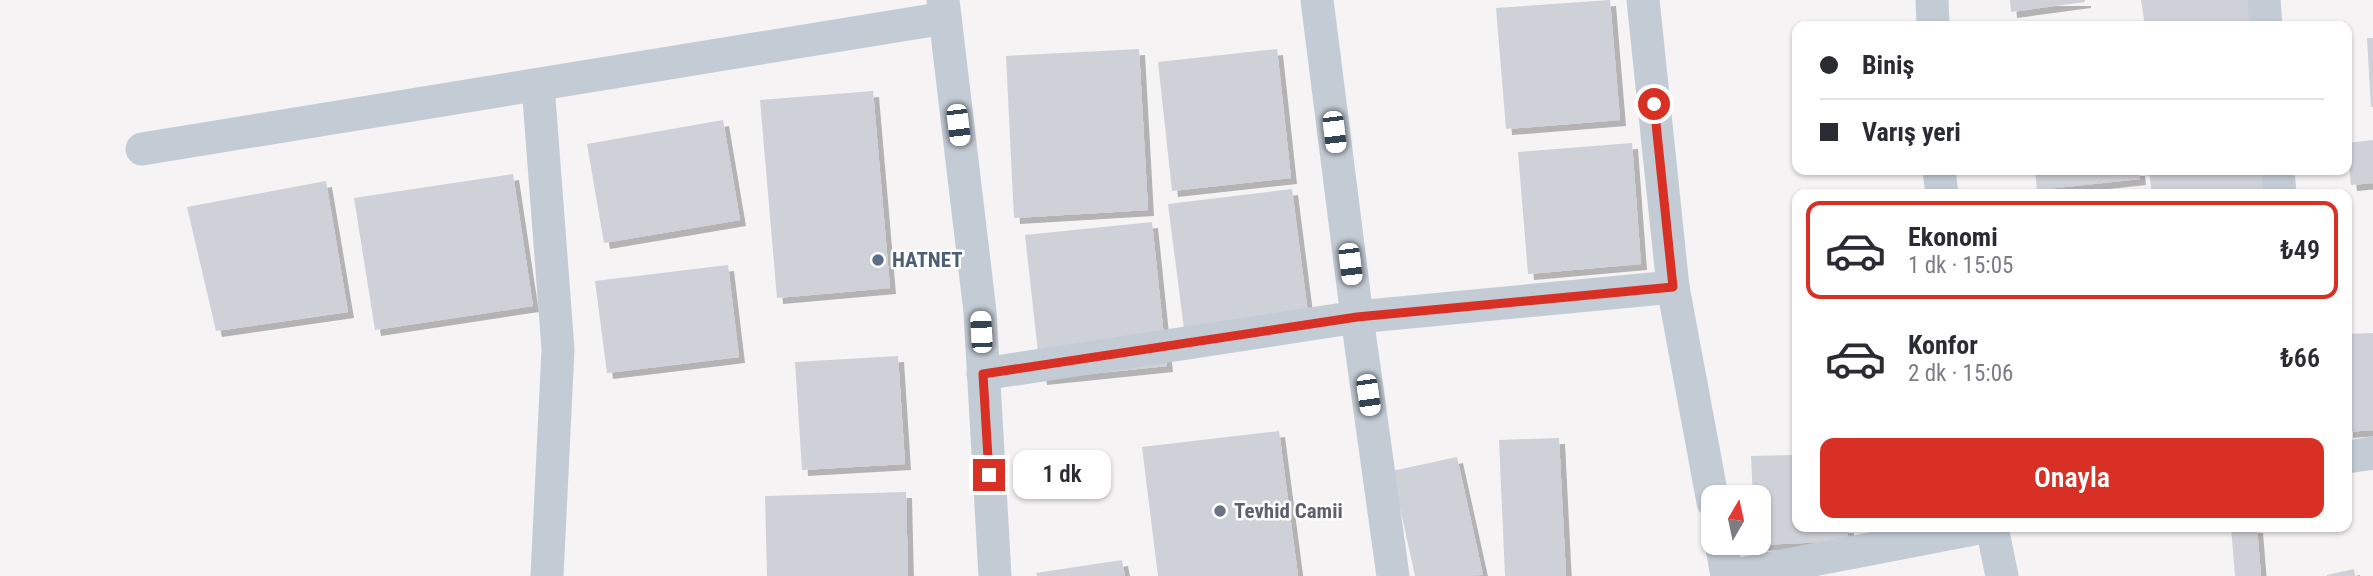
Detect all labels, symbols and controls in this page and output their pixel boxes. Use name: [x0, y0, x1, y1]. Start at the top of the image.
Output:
text: Biniş: [1862, 50, 1914, 80]
route start: [1638, 88, 1670, 120]
car: [946, 103, 971, 147]
car: [1322, 110, 1347, 154]
text: Varış yeri: [1862, 117, 1961, 147]
icon: car: [1824, 219, 1887, 282]
text: Ekonomi: [1908, 222, 1998, 252]
text: ₺49: [2280, 235, 2320, 265]
car: [1338, 242, 1363, 286]
place label: HATNET: [892, 248, 963, 272]
marker: HATNET: [870, 252, 886, 268]
text: 1 dk · 15:05: [1908, 252, 2013, 279]
car: [970, 310, 993, 354]
icon: car: [1824, 327, 1887, 390]
text: Konfor: [1908, 330, 1978, 360]
text: ₺66: [2280, 343, 2320, 373]
text: 2 dk · 15:06: [1908, 360, 2013, 387]
car: [1355, 373, 1382, 417]
button: Onayla: [1820, 438, 2324, 518]
callout: 1 dk: [1014, 450, 1112, 500]
route end: [973, 459, 1005, 491]
text: 1 dk: [1042, 461, 1082, 488]
north arrow: [1701, 485, 1771, 555]
map controls: [1701, 485, 1771, 555]
place label: Tevhid Camii: [1234, 499, 1343, 523]
marker: Tevhid Camii: [1212, 503, 1228, 519]

